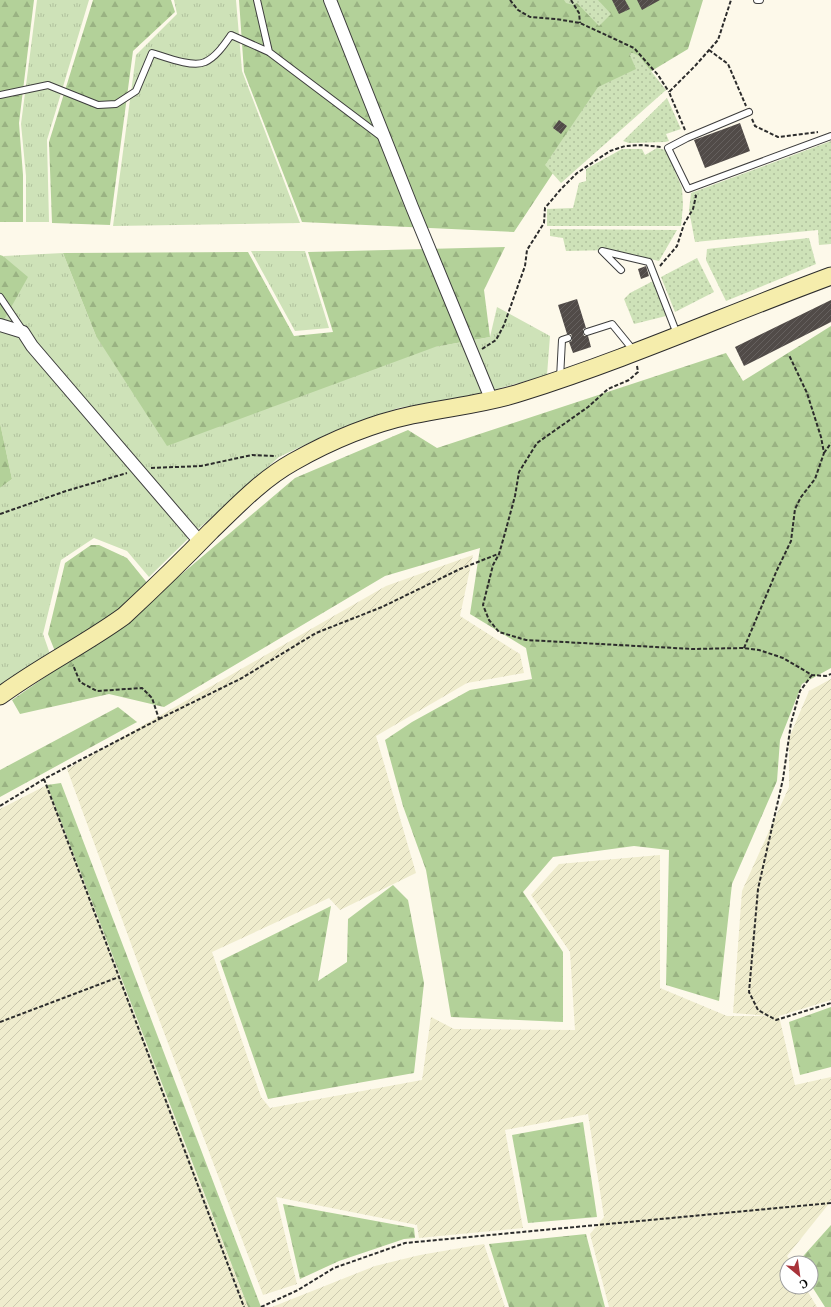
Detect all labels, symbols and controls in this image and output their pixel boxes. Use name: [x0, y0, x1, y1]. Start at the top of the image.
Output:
north arrow: [779, 1255, 819, 1295]
text: С: [797, 1276, 810, 1292]

